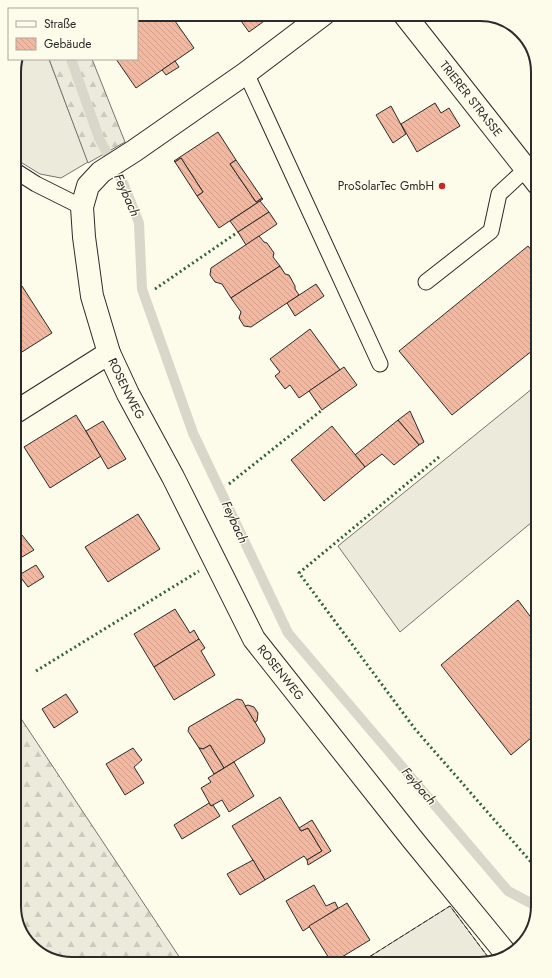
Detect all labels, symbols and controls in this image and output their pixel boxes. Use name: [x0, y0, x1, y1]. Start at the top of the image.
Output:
legend: [8, 8, 138, 60]
text: Straße: [44, 15, 76, 33]
text: Gebäude: [44, 35, 91, 53]
street label: TRIERER STRASSE: [435, 57, 506, 141]
water label: Feybach: [109, 171, 145, 220]
place label: ProSolarTec GmbH: [338, 177, 434, 195]
marker: ProSolarTec GmbH: [437, 181, 447, 191]
street label: ROSENWEG: [103, 355, 149, 423]
water label: Feybach: [217, 498, 253, 547]
street label: ROSENWEG: [253, 641, 308, 704]
water label: Feybach: [397, 763, 441, 809]

